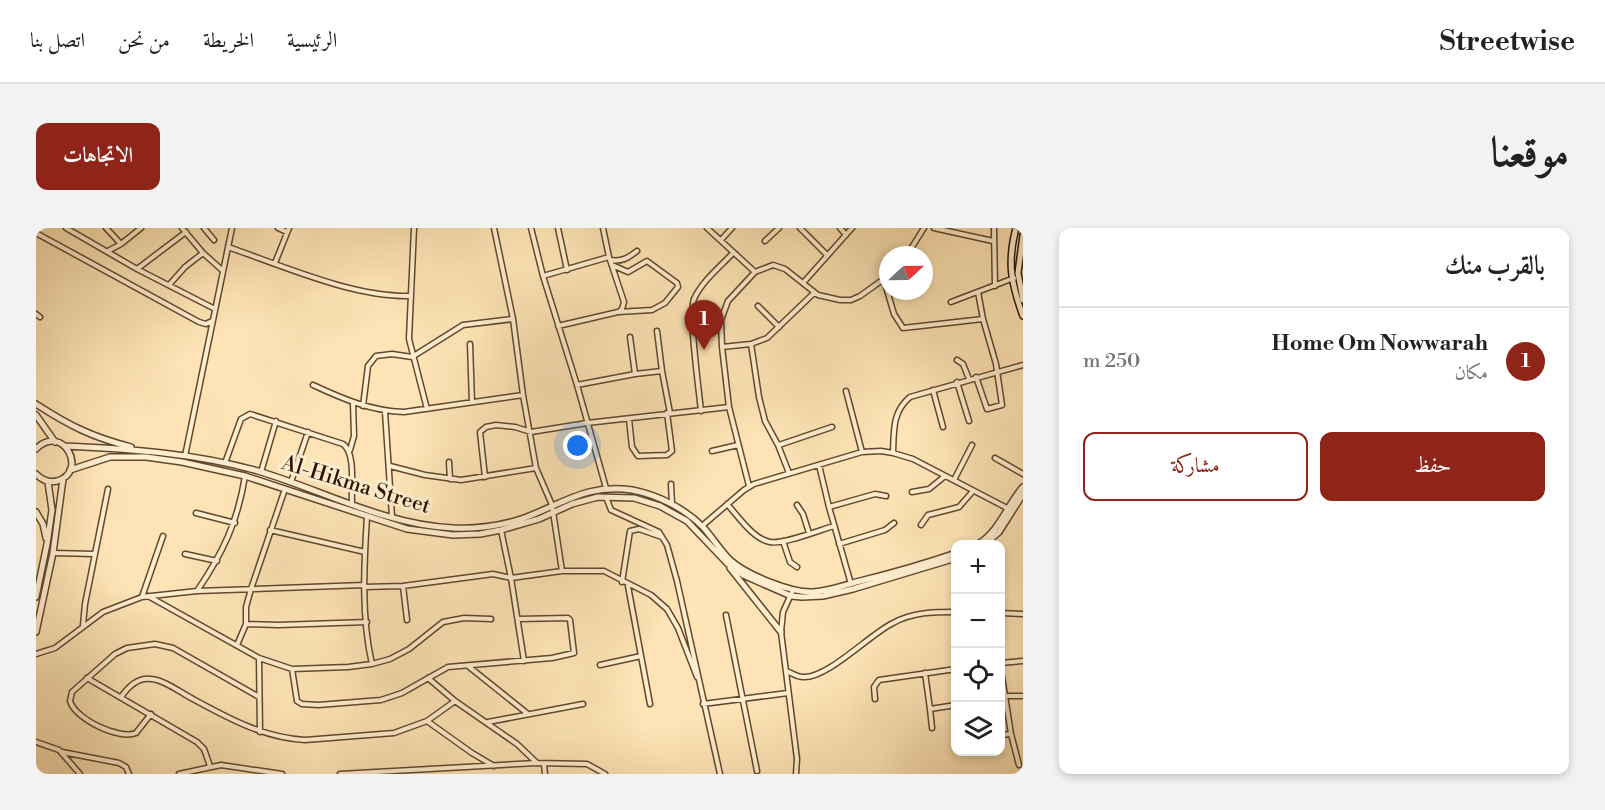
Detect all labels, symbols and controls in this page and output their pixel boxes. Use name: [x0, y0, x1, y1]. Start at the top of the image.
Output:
text: Streetwise: [1440, 24, 1575, 59]
text: اتصل بنا: [30, 28, 85, 54]
text: من نحن: [118, 28, 170, 54]
text: الخريطة: [203, 28, 254, 54]
text: الرئيسية: [287, 28, 337, 54]
button: الاتجاهات: [36, 123, 160, 190]
text: موقعنا: [1491, 127, 1569, 180]
north arrow: [879, 246, 933, 300]
text: بالقرب منك: [1445, 250, 1545, 282]
pin: 1: [684, 300, 724, 350]
text: Home Om Nowwarah: [1271, 330, 1488, 357]
text: 250 m: [1083, 349, 1140, 374]
text: 1: [1521, 349, 1530, 374]
text: مكان: [1454, 361, 1488, 386]
your location: [563, 431, 592, 460]
button: مشاركة: [1083, 432, 1308, 501]
button: حفظ: [1320, 432, 1545, 501]
street label: Al-Hikma Street: [278, 450, 434, 520]
map controls: [951, 540, 1005, 756]
button: +: [951, 540, 1005, 594]
button: −: [951, 594, 1005, 648]
button: locate: [951, 648, 1005, 702]
button: layers: [951, 702, 1005, 756]

